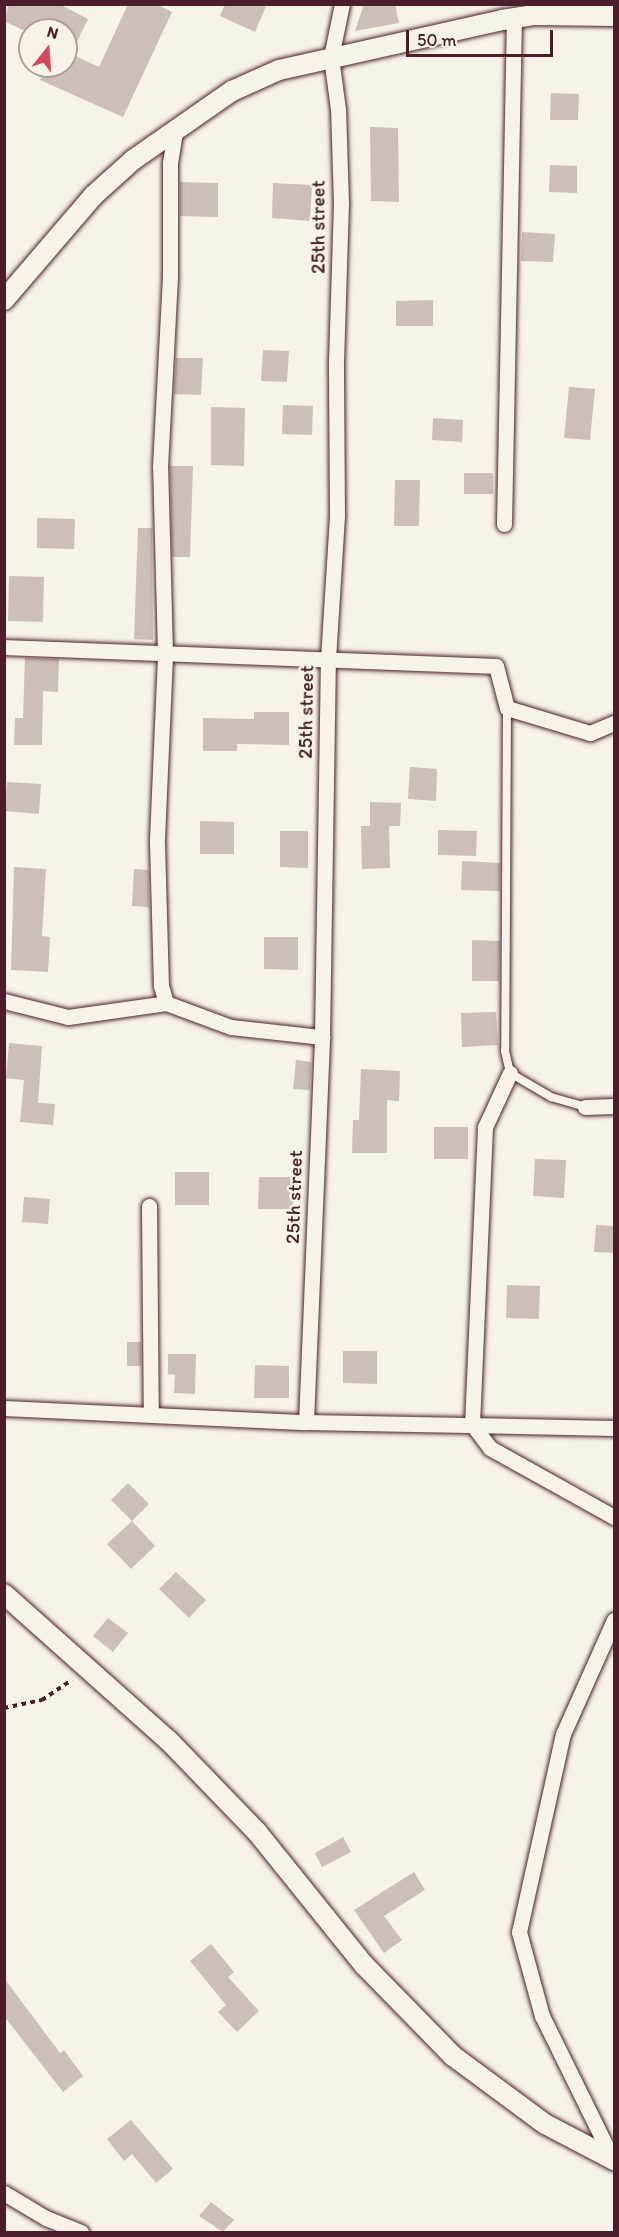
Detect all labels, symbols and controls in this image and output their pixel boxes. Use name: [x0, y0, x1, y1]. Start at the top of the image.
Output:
north arrow: [18, 18, 78, 78]
scale bar: [409, 18, 556, 56]
text: N: [45, 22, 61, 43]
text: 50 m: [417, 29, 457, 51]
street label: 25th street: [306, 180, 330, 274]
street label: 25th street: [293, 665, 319, 759]
street label: 25th street: [280, 1150, 308, 1244]

